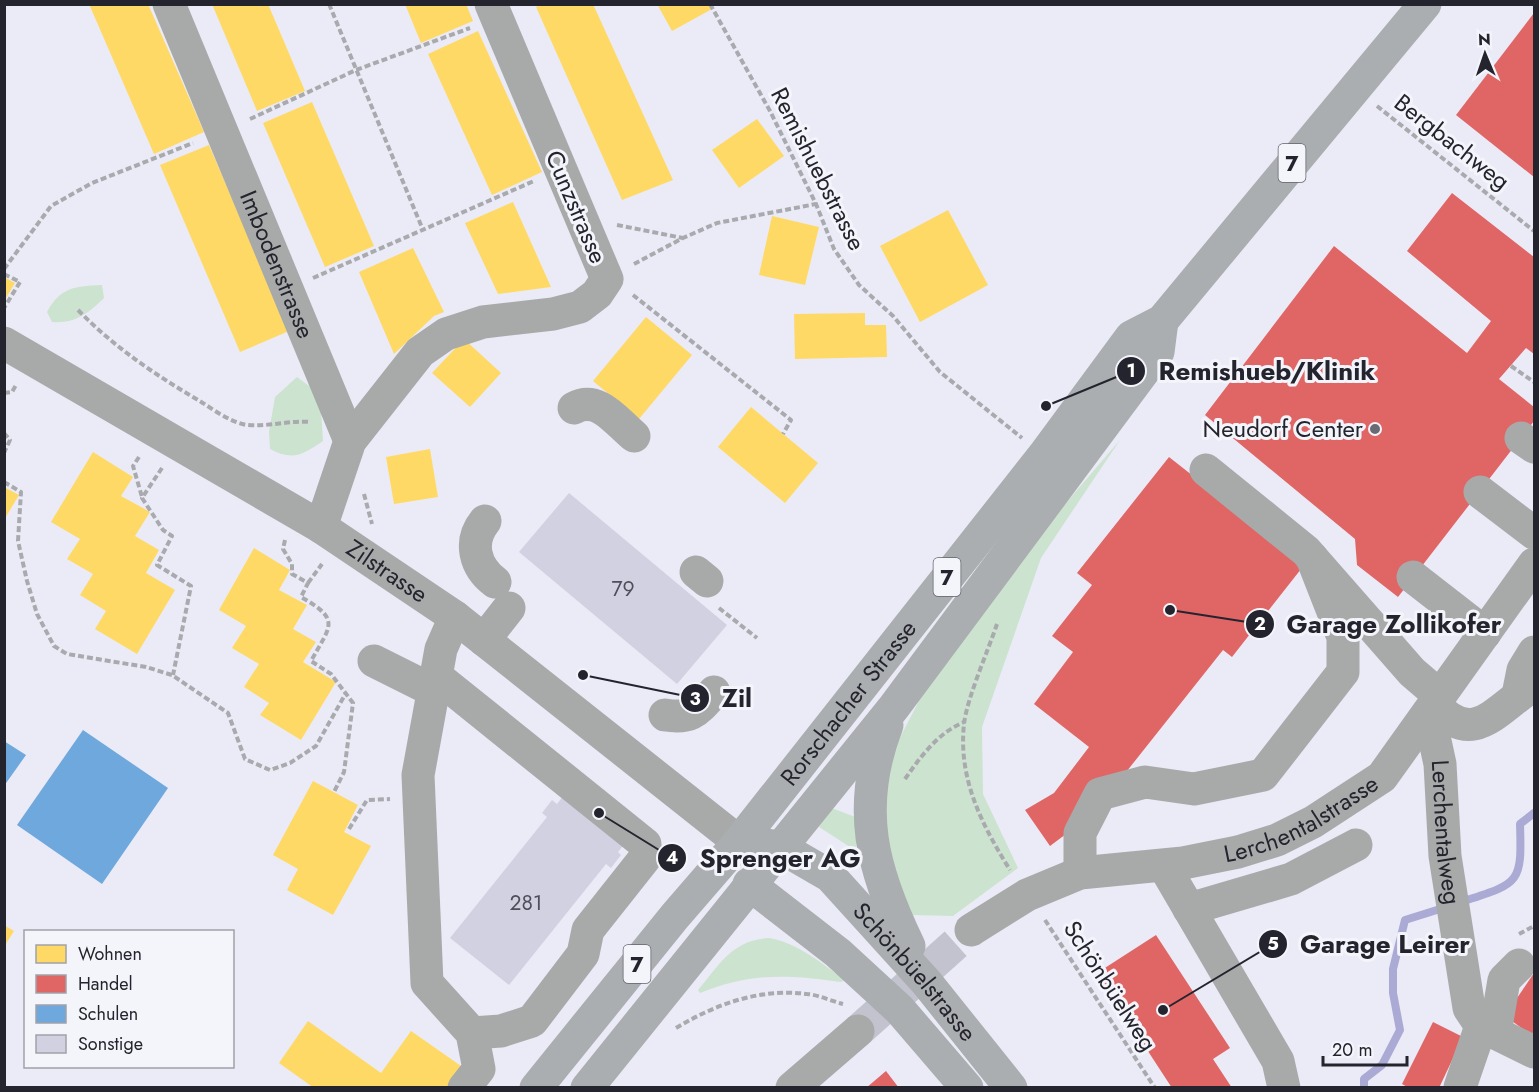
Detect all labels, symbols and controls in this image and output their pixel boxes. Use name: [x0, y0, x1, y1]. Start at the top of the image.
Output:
north arrow: [1455, 24, 1515, 84]
text: N: [1478, 28, 1491, 51]
street label: Remishuebstrasse: [762, 81, 875, 256]
street label: Bergbachweg: [1387, 85, 1518, 198]
road number: 7: [1278, 144, 1306, 182]
street label: Cunzstrasse: [537, 145, 616, 269]
street label: Imbodenstrasse: [231, 185, 324, 344]
callout: Remishueb/Klinik: [1116, 349, 1387, 393]
text: Remishueb/Klinik: [1159, 352, 1375, 390]
text: 1: [1126, 358, 1136, 384]
place label: Neudorf Center: [1203, 411, 1364, 446]
marker: Neudorf Center: [1368, 422, 1382, 436]
street label: Zilstrasse: [339, 531, 435, 611]
road number: 7: [934, 558, 960, 596]
house number: 79: [611, 574, 635, 604]
callout: Garage Zollikofer: [1245, 602, 1513, 646]
text: Garage Zollikofer: [1287, 605, 1502, 643]
text: 2: [1254, 611, 1266, 637]
street label: Rorschacher Strasse: [772, 612, 925, 793]
callout: Zil: [680, 676, 764, 720]
text: Zil: [722, 679, 752, 717]
text: 3: [689, 686, 701, 712]
street label: Lerchentalweg: [1423, 759, 1470, 907]
street label: Lerchentalstrasse: [1221, 766, 1385, 871]
callout: Sprenger AG: [657, 836, 872, 880]
text: Sprenger AG: [699, 839, 861, 877]
text: 4: [666, 845, 678, 871]
house number: 281: [510, 888, 542, 918]
street label: Schönbüelstrasse: [845, 894, 985, 1049]
street label: Schönbüelweg: [1055, 914, 1166, 1058]
callout: Garage Leirer: [1258, 922, 1482, 966]
text: Garage Leirer: [1300, 925, 1470, 963]
legend: [24, 930, 234, 1068]
text: 5: [1267, 931, 1279, 957]
text: Wohnen: [78, 941, 142, 967]
road number: 7: [624, 945, 650, 983]
text: Handel: [78, 971, 133, 997]
text: Schulen: [78, 1001, 138, 1027]
scale bar: [1323, 1029, 1407, 1067]
text: Sonstige: [78, 1031, 143, 1057]
text: 20 m: [1332, 1037, 1372, 1063]

